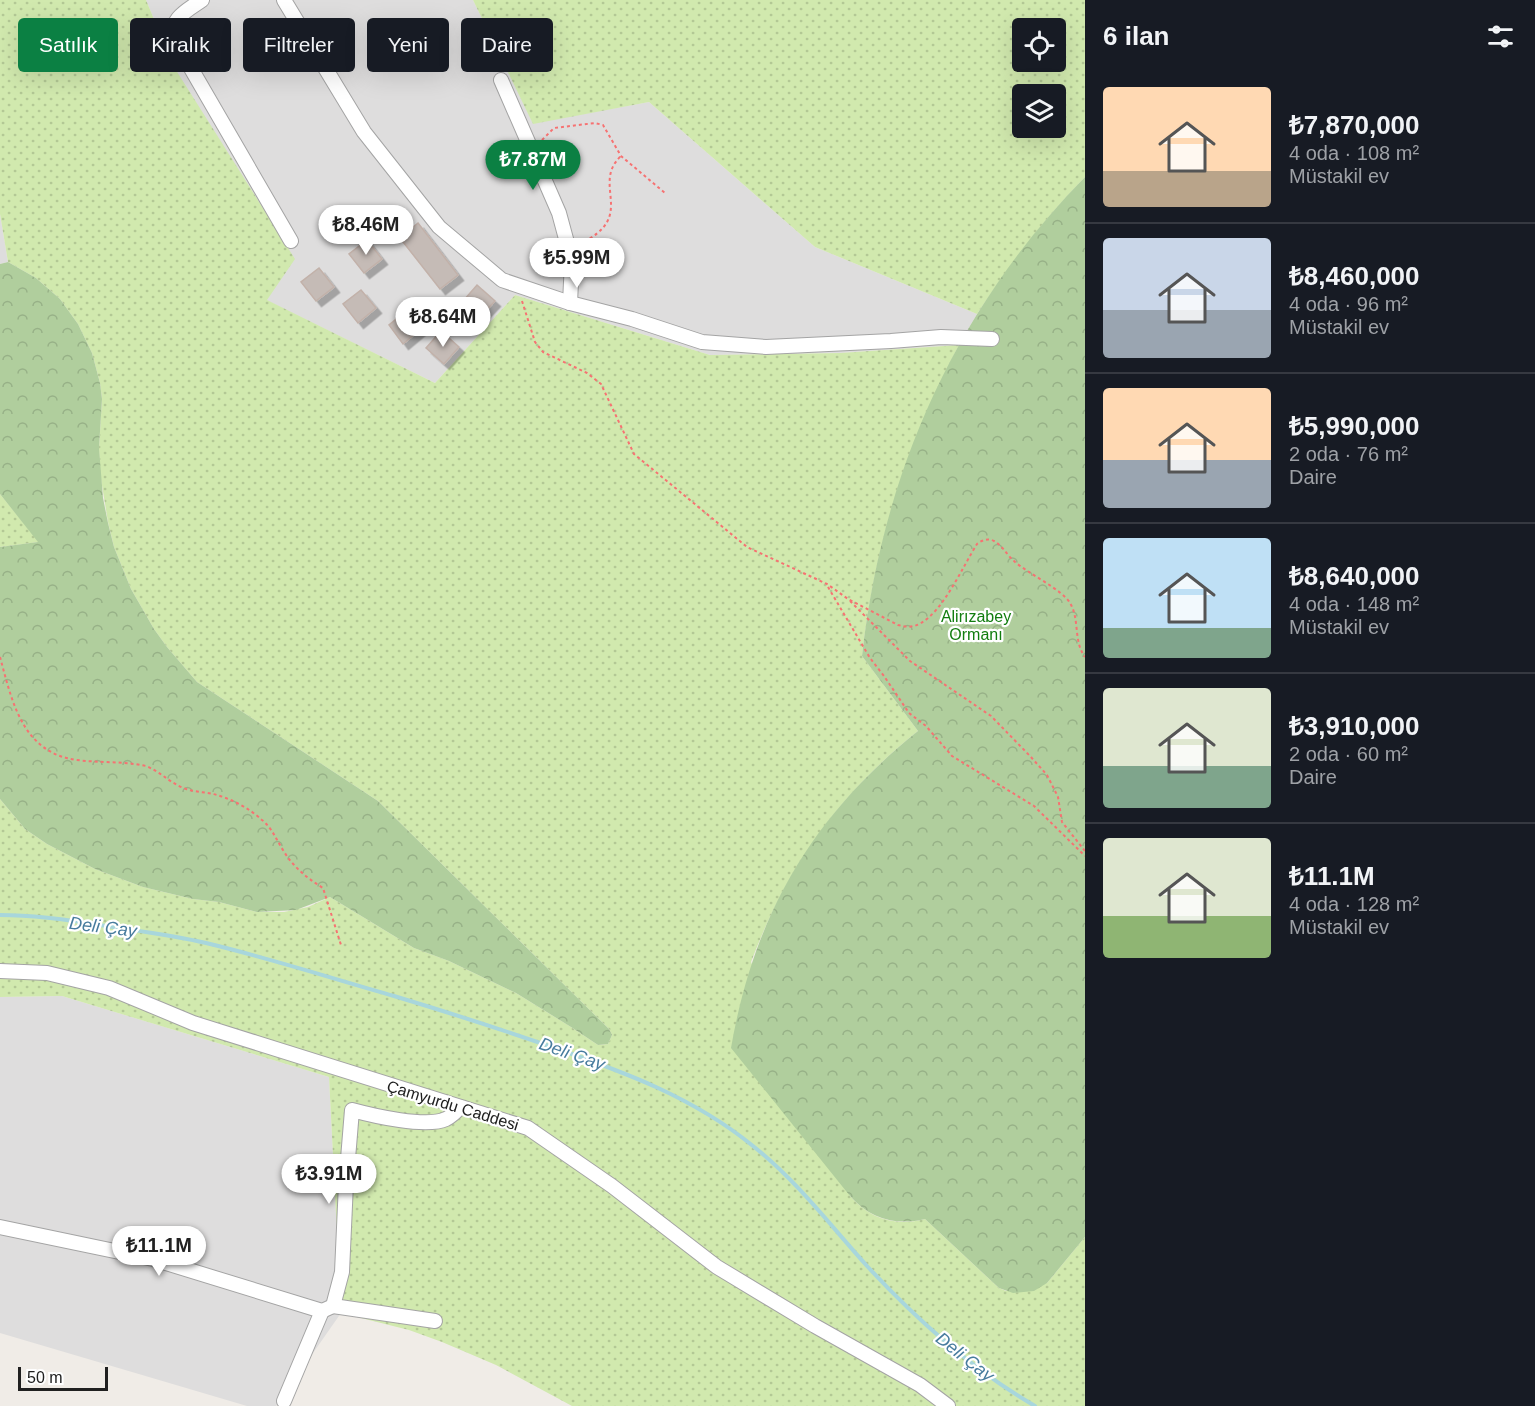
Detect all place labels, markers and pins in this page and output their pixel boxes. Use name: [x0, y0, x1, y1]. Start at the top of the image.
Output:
pin: ₺7.87M: [484, 140, 582, 191]
pin: ₺8.46M: [317, 205, 415, 256]
pin: ₺5.99M: [528, 238, 626, 289]
pin: ₺8.64M: [394, 297, 492, 348]
pin: ₺3.91M: [280, 1154, 378, 1205]
pin: ₺11.1M: [110, 1226, 208, 1277]

